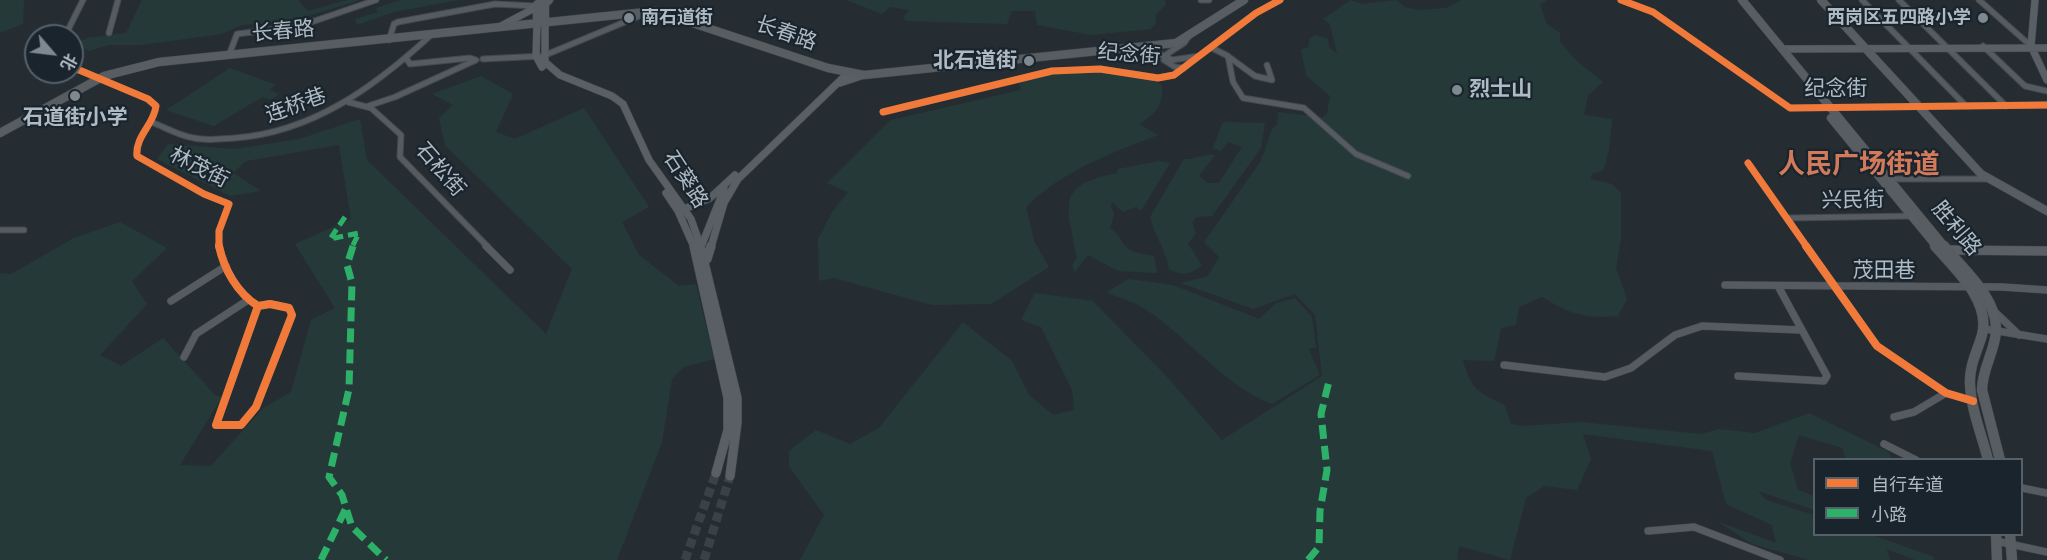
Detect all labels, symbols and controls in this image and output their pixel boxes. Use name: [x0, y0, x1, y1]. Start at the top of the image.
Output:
place label: 南石道街: [641, 7, 713, 29]
place label: 西岗区五四路小学: [1827, 7, 1971, 29]
marker: 南石道街: [622, 11, 636, 25]
marker: 西岗区五四路小学: [1976, 11, 1990, 25]
street label: 长春路: [752, 12, 820, 56]
street label: 长春路: [251, 17, 315, 47]
north arrow: [24, 24, 84, 84]
street label: 纪念街: [1097, 40, 1161, 70]
place label: 北石道街: [933, 48, 1017, 74]
text: 北: [57, 51, 80, 73]
marker: 北石道街: [1022, 54, 1036, 68]
street label: 纪念街: [1805, 76, 1867, 102]
place label: 烈士山: [1469, 77, 1532, 103]
street label: 连桥巷: [262, 83, 330, 129]
marker: 烈士山: [1450, 83, 1464, 97]
marker: 石道街小学: [68, 89, 82, 103]
place label: 石道街小学: [23, 105, 127, 131]
street label: 石松街: [410, 138, 470, 202]
street label: 林茂街: [165, 142, 233, 194]
street label: 石葵路: [657, 147, 713, 213]
district label: 人民广场街道: [1778, 150, 1940, 182]
street label: 兴民街: [1821, 188, 1885, 214]
street label: 胜利路: [1926, 197, 1986, 261]
street label: 茂田巷: [1853, 258, 1915, 284]
legend: [1813, 458, 2023, 536]
text: 自行车道: [1871, 475, 1943, 495]
text: 小路: [1871, 505, 1907, 525]

